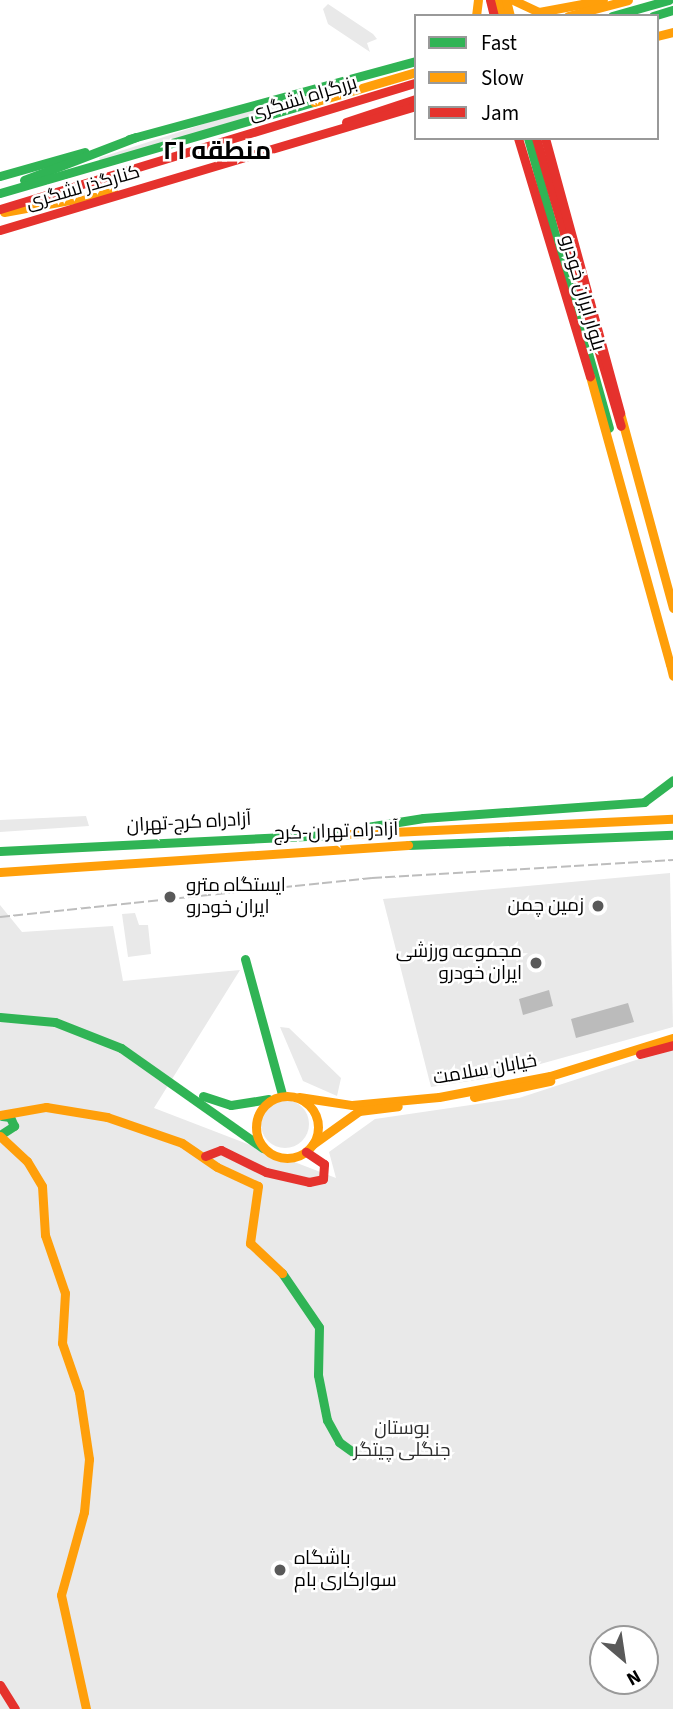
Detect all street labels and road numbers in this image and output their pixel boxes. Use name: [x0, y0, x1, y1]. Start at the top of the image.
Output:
street label: بزرگراه لشگری: [246, 72, 360, 126]
street label: کنارگذر لشگری: [23, 161, 143, 215]
street label: بلوار ایران خودرو: [555, 233, 609, 353]
street label: آزادراه کرج-تهران: [126, 808, 252, 838]
street label: آزادراه تهران-کرج: [273, 818, 399, 846]
street label: خیابان سلامت: [431, 1050, 539, 1090]

